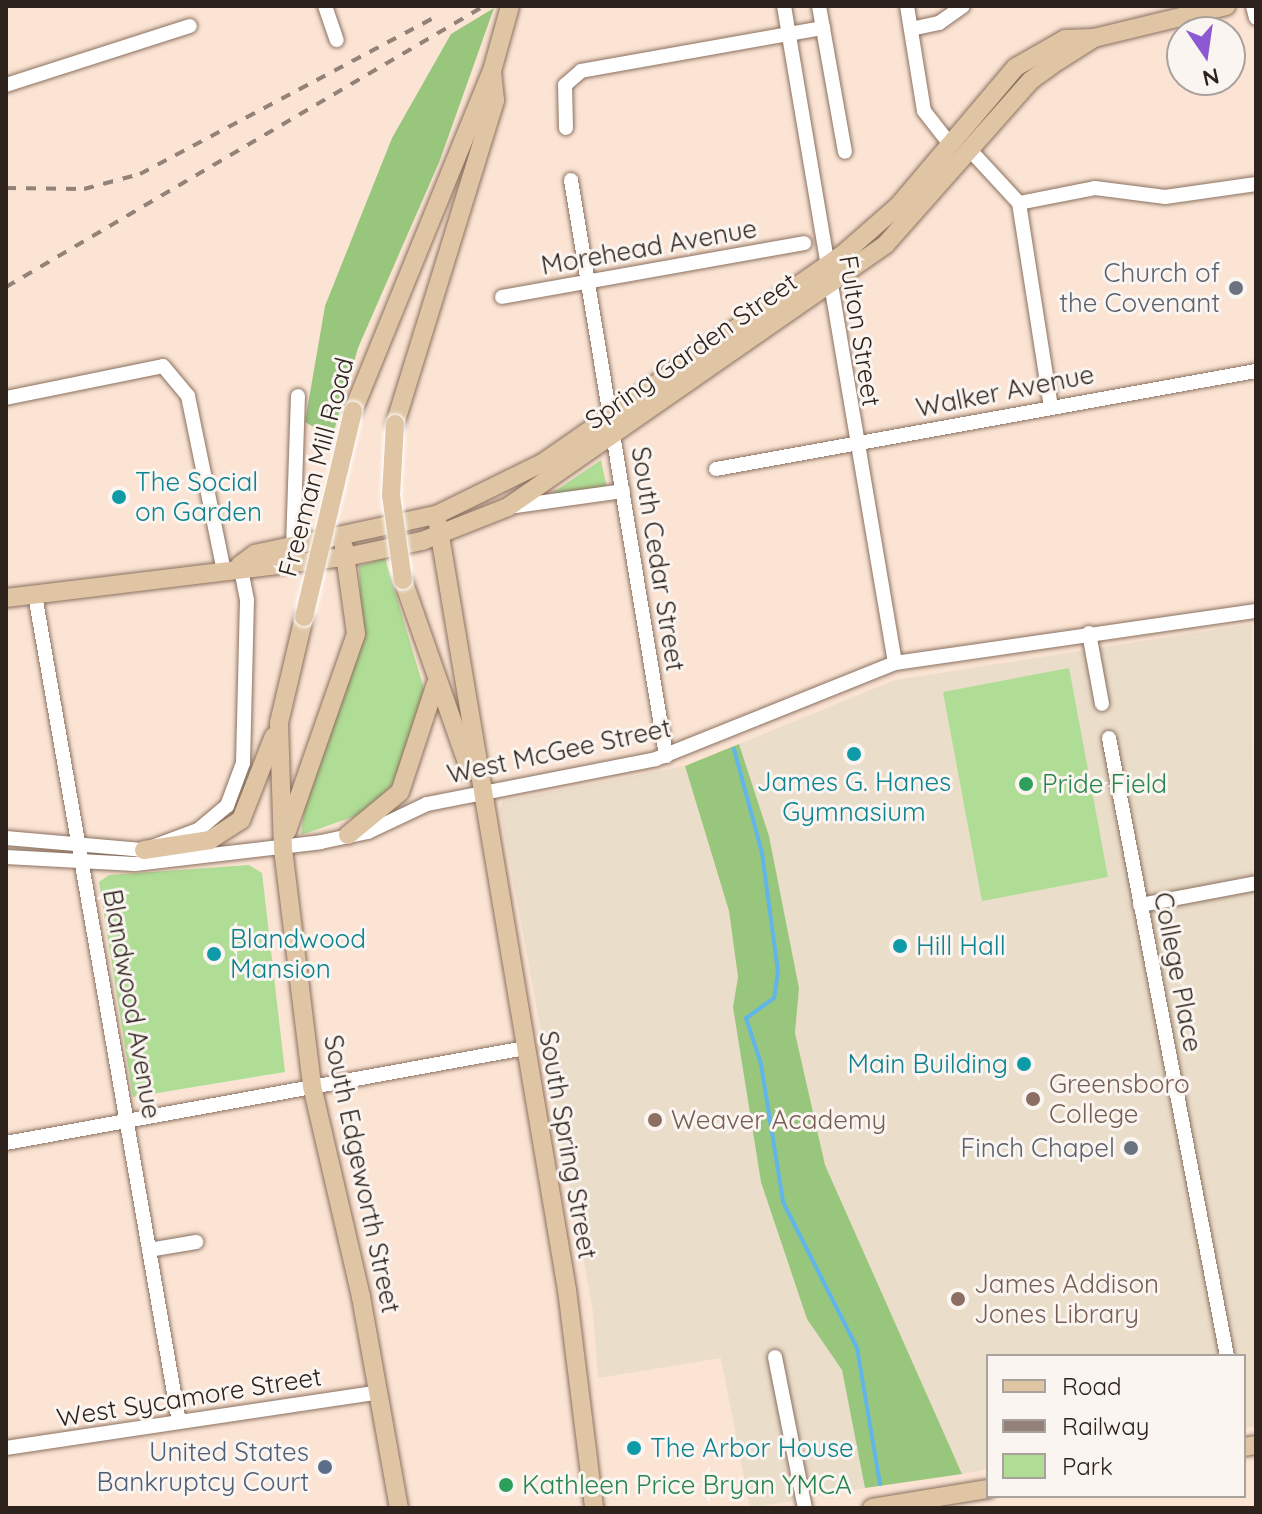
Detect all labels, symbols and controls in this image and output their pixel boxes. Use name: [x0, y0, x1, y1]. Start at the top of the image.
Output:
north arrow: [1166, 16, 1246, 96]
text: N: [1200, 62, 1222, 93]
street label: Morehead Avenue: [539, 213, 759, 281]
street label: Fulton Street: [833, 253, 887, 409]
place label: Church of the Covenant: [1059, 257, 1220, 318]
street label: Spring Garden Street: [579, 266, 803, 436]
marker: Church of the Covenant: [1227, 279, 1245, 297]
street label: Freeman Mill Road: [272, 354, 360, 580]
street label: Walker Avenue: [913, 358, 1097, 424]
street label: South Cedar Street: [625, 444, 691, 674]
place label: The Social on Garden: [135, 466, 262, 528]
marker: The Social on Garden: [110, 488, 128, 506]
street label: West McGee Street: [444, 712, 674, 790]
marker: James G. Hanes Gymnasium: [845, 745, 863, 763]
place label: James G. Hanes Gymnasium: [757, 766, 951, 828]
place label: Pride Field: [1042, 768, 1167, 800]
marker: Pride Field: [1017, 775, 1035, 793]
street label: Blandwood Avenue: [96, 887, 168, 1121]
street label: College Place: [1147, 890, 1209, 1054]
place label: Blandwood Mansion: [230, 923, 366, 984]
place label: Hill Hall: [916, 930, 1006, 962]
marker: Hill Hall: [891, 937, 909, 955]
marker: Blandwood Mansion: [205, 945, 223, 963]
street label: South Spring Street: [533, 1028, 603, 1262]
street label: South Edgeworth Street: [317, 1032, 407, 1316]
place label: Main Building: [847, 1048, 1008, 1080]
marker: Main Building: [1015, 1055, 1033, 1073]
place label: Greensboro College: [1049, 1068, 1190, 1130]
marker: Greensboro College: [1024, 1090, 1042, 1108]
place label: Weaver Academy: [671, 1104, 886, 1136]
marker: Weaver Academy: [646, 1111, 664, 1129]
place label: Finch Chapel: [960, 1132, 1115, 1164]
marker: Finch Chapel: [1122, 1139, 1140, 1157]
place label: James Addison Jones Library: [974, 1268, 1159, 1330]
marker: James Addison Jones Library: [949, 1290, 967, 1308]
legend: [986, 1354, 1246, 1498]
street label: West Sycamore Street: [54, 1361, 324, 1433]
text: Road: [1062, 1371, 1122, 1401]
text: Railway: [1062, 1411, 1149, 1441]
place label: The Arbor House: [650, 1432, 854, 1464]
place label: United States Bankruptcy Court: [97, 1436, 309, 1498]
marker: The Arbor House: [625, 1439, 643, 1457]
text: Park: [1062, 1451, 1113, 1481]
marker: United States Bankruptcy Court: [316, 1458, 334, 1476]
place label: Kathleen Price Bryan YMCA: [522, 1469, 852, 1501]
marker: Kathleen Price Bryan YMCA: [497, 1476, 515, 1494]

